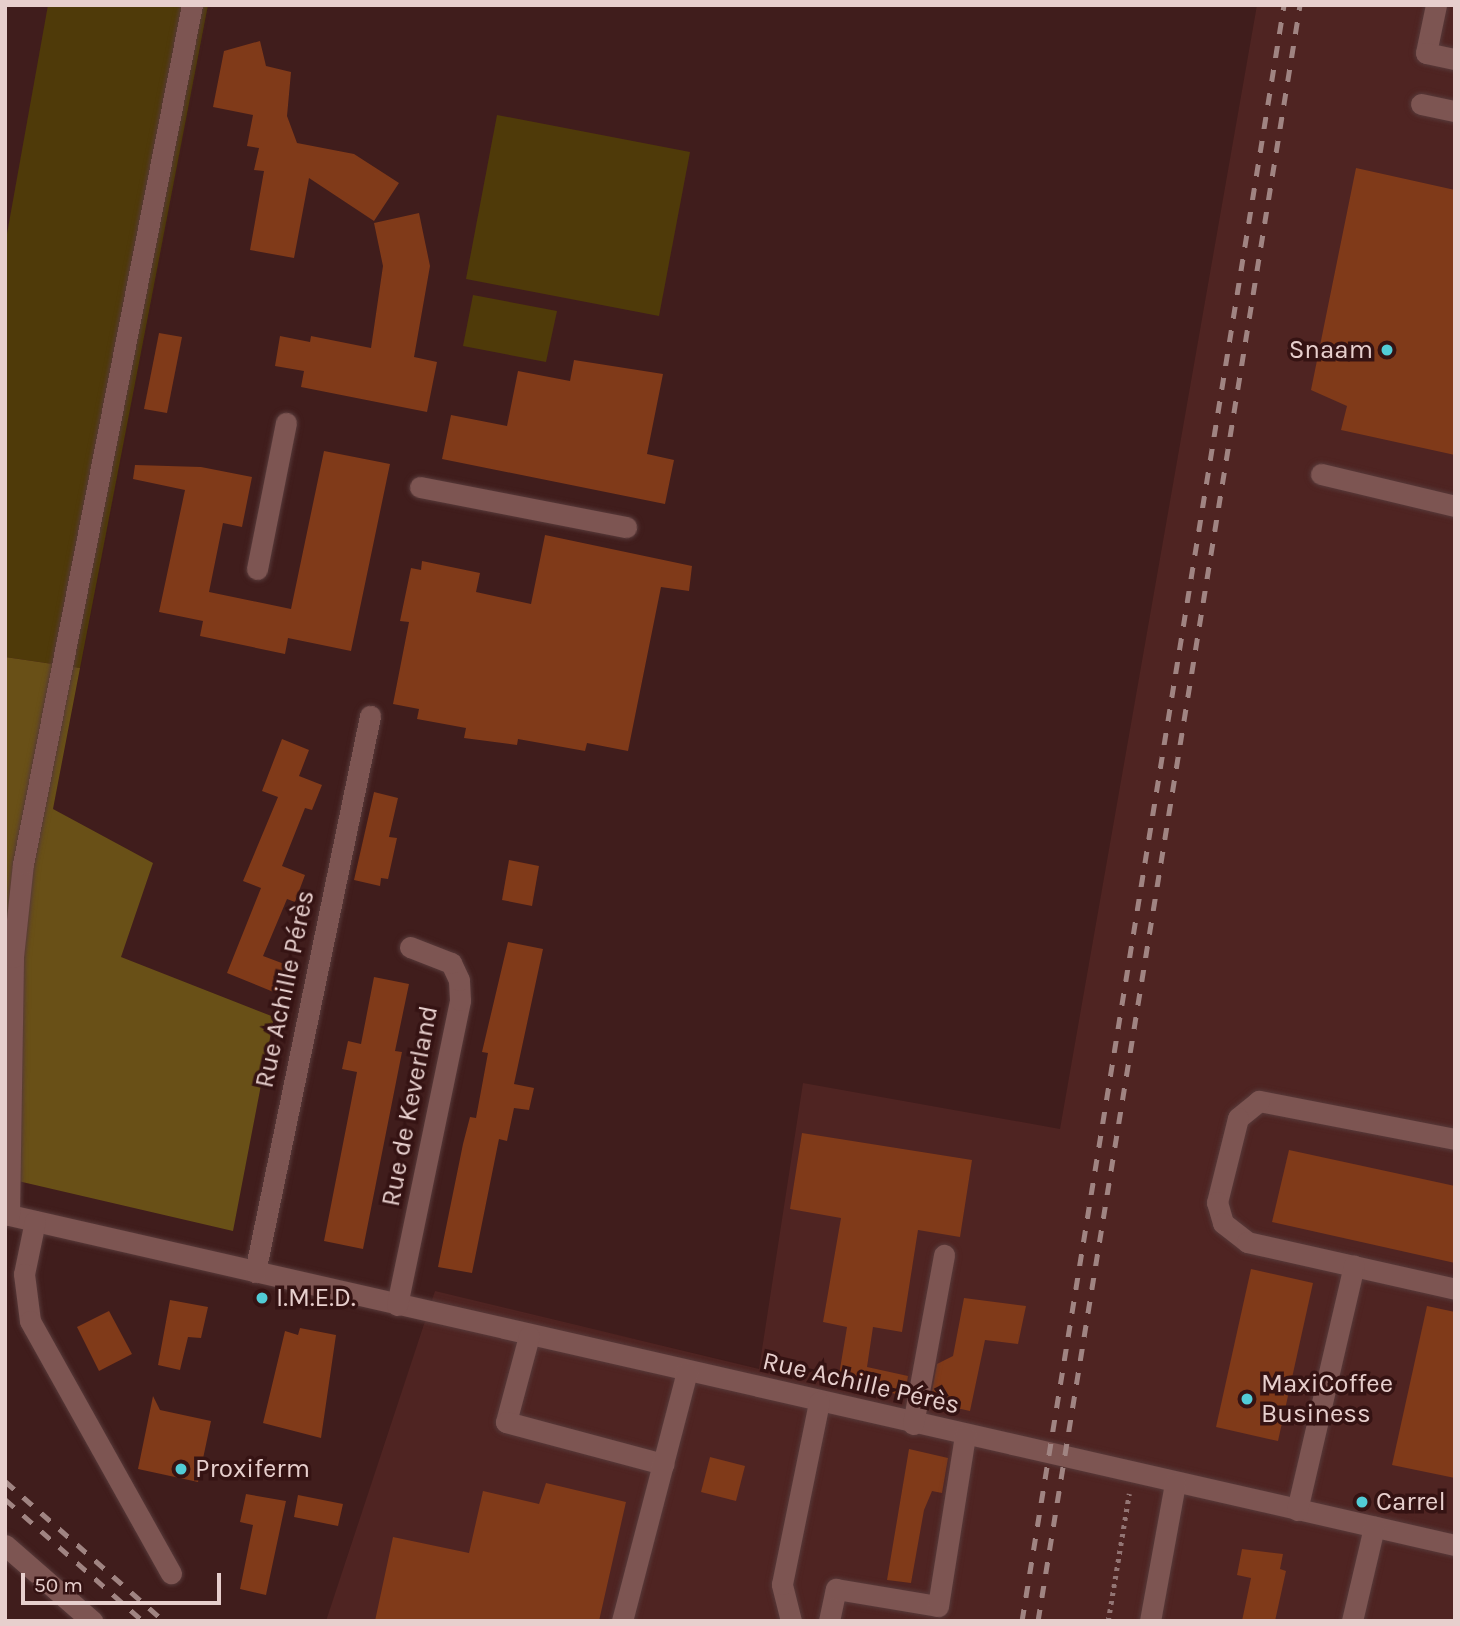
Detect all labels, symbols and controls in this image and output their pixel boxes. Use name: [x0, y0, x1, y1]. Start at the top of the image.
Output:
place label: Snaam: [1289, 334, 1373, 366]
marker: Snaam: [1379, 342, 1395, 358]
street label: Rue Achille Pérès: [249, 887, 321, 1091]
street label: Rue de Keverland: [375, 1003, 445, 1209]
place label: I.M.E.D.: [276, 1282, 356, 1314]
marker: I.M.E.D.: [254, 1290, 270, 1306]
street label: Rue Achille Pérès: [759, 1345, 963, 1421]
place label: MaxiCoffee Business: [1261, 1368, 1393, 1430]
marker: MaxiCoffee Business: [1239, 1391, 1255, 1407]
place label: Proxiferm: [195, 1453, 310, 1485]
marker: Proxiferm: [173, 1461, 189, 1477]
place label: Carrel: [1376, 1486, 1446, 1518]
marker: Carrel: [1354, 1494, 1370, 1510]
scale bar: [24, 1560, 224, 1604]
text: 50 m: [34, 1573, 83, 1597]

